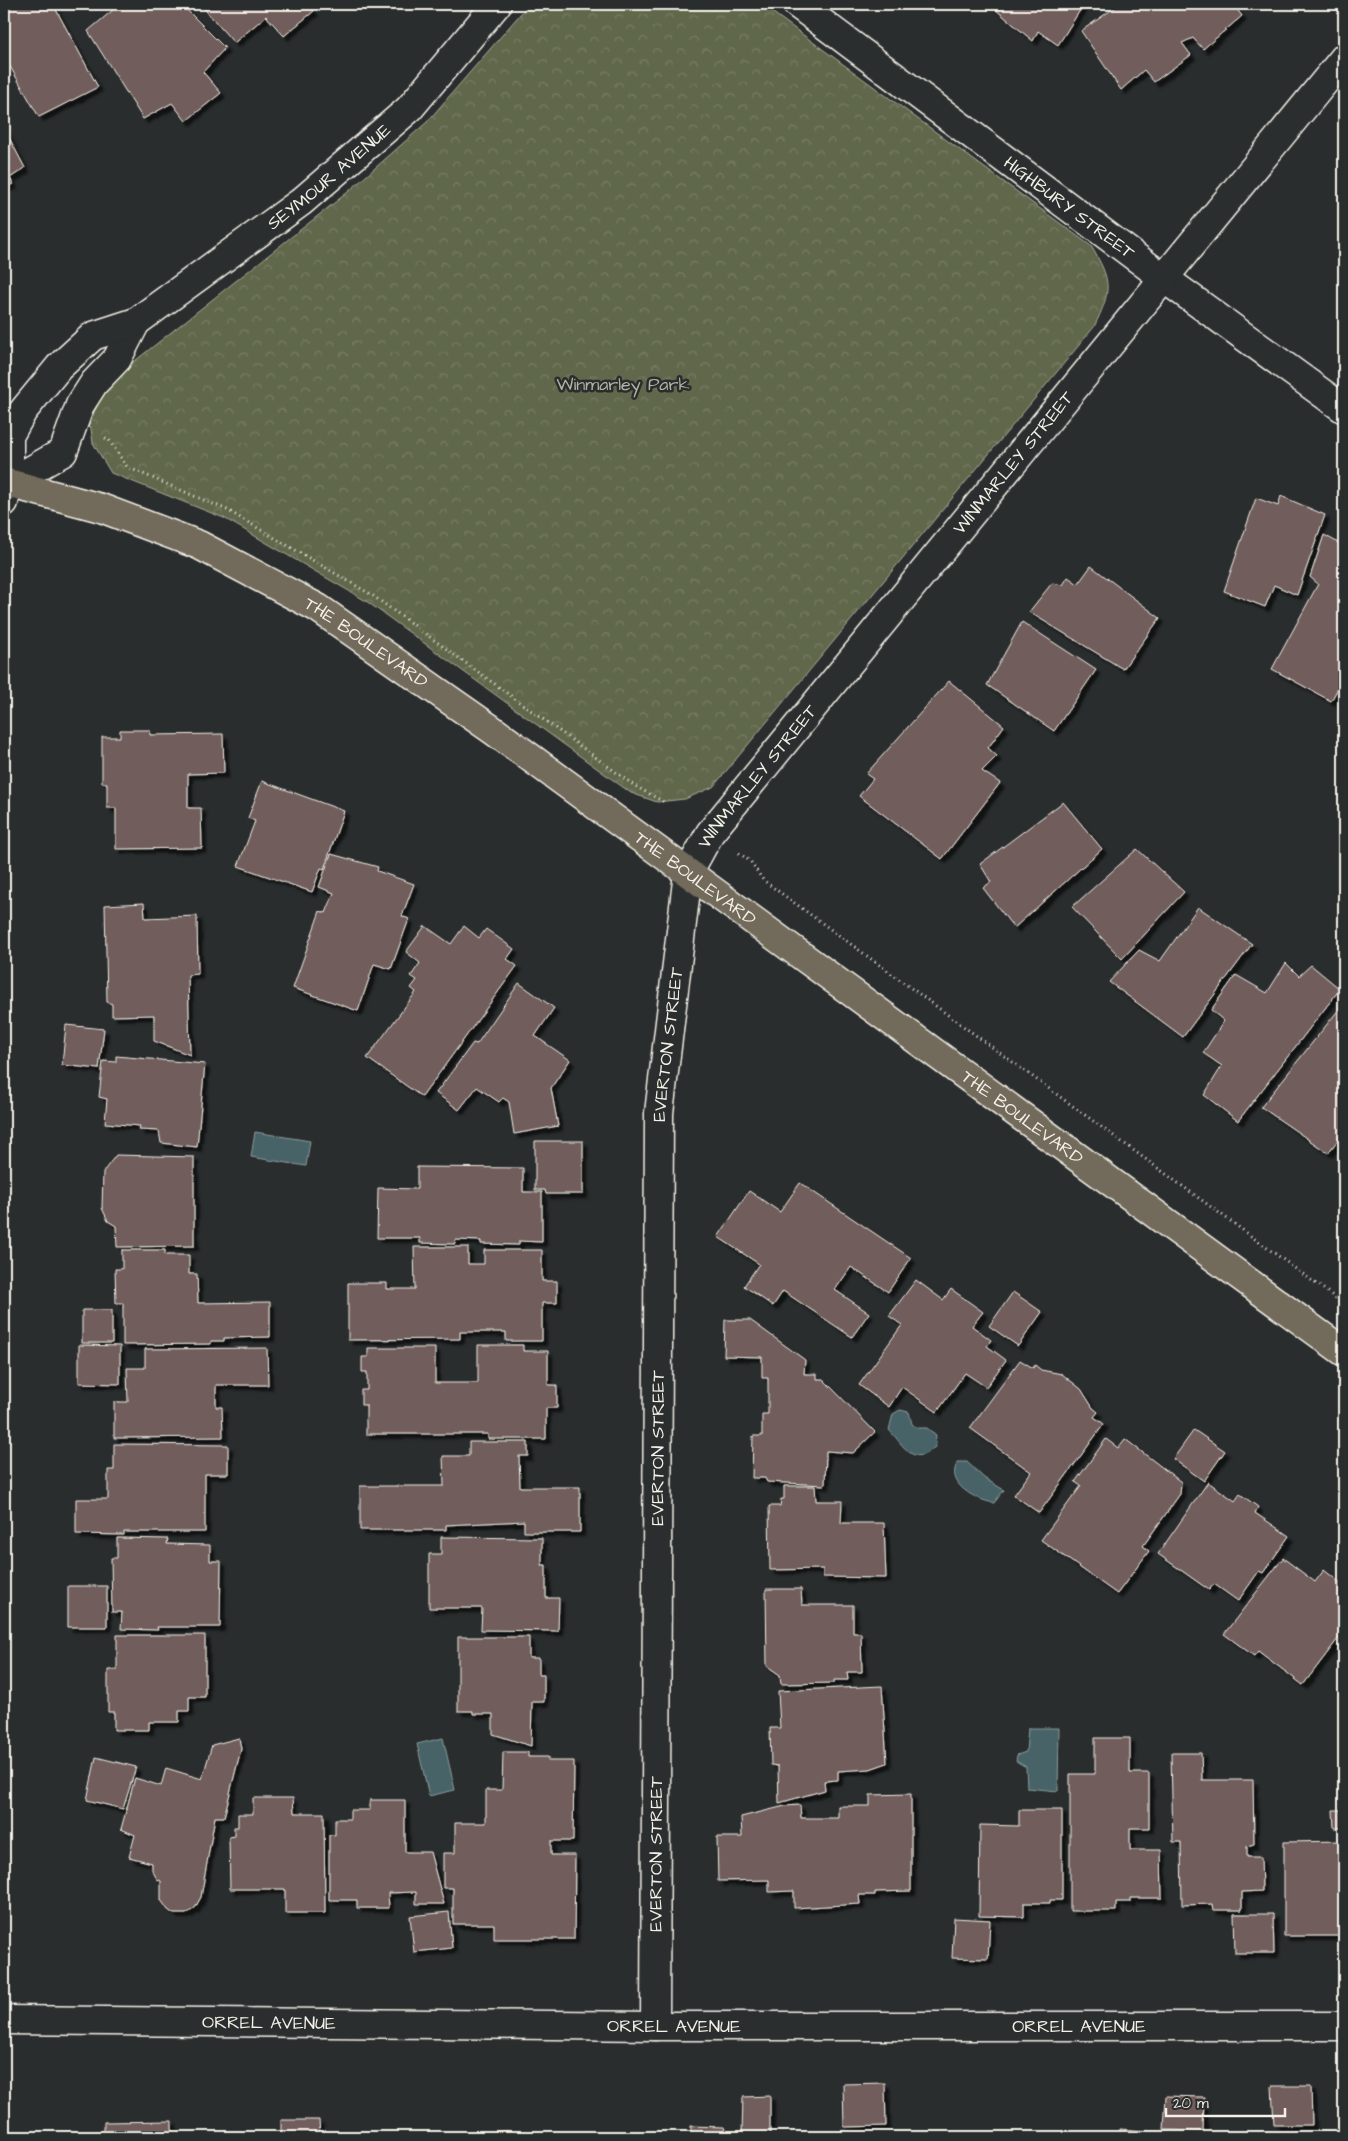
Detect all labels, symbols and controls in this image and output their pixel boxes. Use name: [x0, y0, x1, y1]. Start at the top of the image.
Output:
street label: SEYMOUR AVENUE: [262, 117, 396, 235]
street label: HIGHBURY STREET: [999, 150, 1141, 265]
park label: Winmarley Park: [556, 372, 690, 398]
street label: WINMARLEY STREET: [947, 385, 1080, 540]
street label: THE BOULEVARD: [300, 591, 434, 694]
street label: WINMARLEY STREET: [692, 698, 823, 853]
street label: THE BOULEVARD: [629, 825, 762, 931]
street label: EVERTON STREET: [646, 965, 689, 1122]
street label: THE BOULEVARD: [956, 1064, 1089, 1170]
street label: EVERTON STREET: [645, 1369, 670, 1526]
street label: EVERTON STREET: [643, 1775, 669, 1932]
street label: ORREL AVENUE: [202, 2009, 336, 2036]
street label: ORREL AVENUE: [607, 2013, 741, 2039]
street label: ORREL AVENUE: [1012, 2014, 1146, 2039]
scale bar: [1166, 2086, 1284, 2118]
text: 20 m: [1173, 2093, 1209, 2114]

